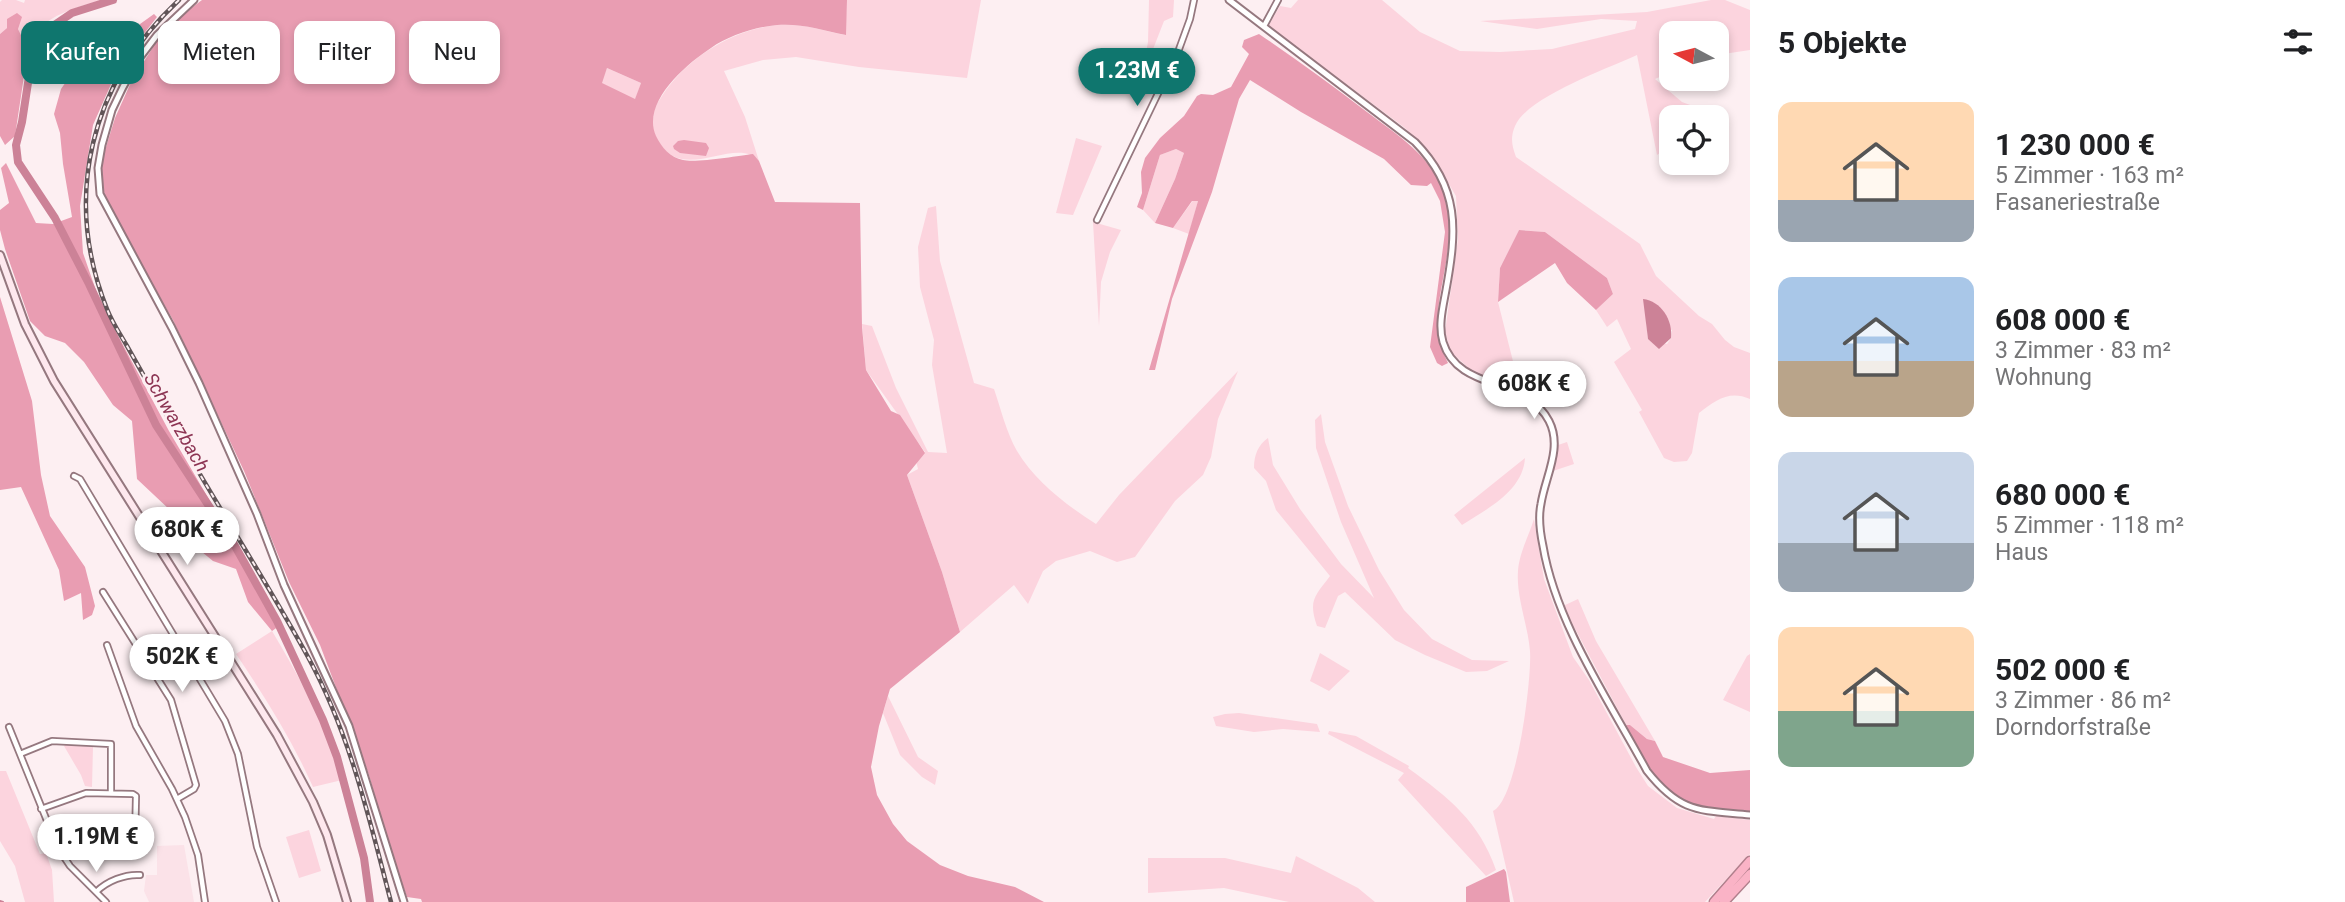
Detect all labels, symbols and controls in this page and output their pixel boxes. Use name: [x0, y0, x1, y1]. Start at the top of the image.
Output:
chip: Kaufen: [21, 21, 144, 84]
chip: Mieten: [158, 21, 280, 84]
chip: Filter: [294, 21, 395, 84]
chip: Neu: [409, 21, 500, 84]
north arrow: [1659, 21, 1729, 91]
map controls: [1659, 21, 1729, 175]
icon: filters: [2279, 23, 2317, 61]
text: 5 Objekte: [1778, 25, 1907, 60]
pin: 1.23M €: [1072, 48, 1202, 108]
text: 1.23M €: [1094, 57, 1180, 84]
button: locate: [1659, 105, 1729, 175]
text: 1 230 000 €: [1995, 127, 2155, 162]
icon: home: [1834, 130, 1918, 214]
text: 5 Zimmer · 163 m²: [1995, 162, 2184, 189]
text: Fasaneriestraße: [1995, 189, 2160, 216]
text: 608 000 €: [1995, 302, 2130, 337]
icon: home: [1834, 305, 1918, 389]
text: 3 Zimmer · 83 m²: [1995, 337, 2171, 364]
pin: 608K €: [1477, 362, 1591, 421]
text: Wohnung: [1995, 364, 2092, 391]
water label: Schwarzbach: [139, 369, 214, 476]
text: 608K €: [1497, 370, 1571, 397]
text: 680 000 €: [1995, 477, 2130, 512]
icon: home: [1834, 480, 1918, 564]
pin: 680K €: [130, 508, 244, 567]
text: 5 Zimmer · 118 m²: [1995, 512, 2184, 539]
text: 680K €: [150, 516, 224, 543]
text: Haus: [1995, 539, 2048, 566]
pin: 502K €: [125, 634, 239, 694]
text: 502K €: [145, 643, 219, 670]
text: 502 000 €: [1995, 652, 2130, 687]
icon: home: [1834, 655, 1918, 739]
text: 3 Zimmer · 86 m²: [1995, 687, 2171, 714]
text: Dorndorfstraße: [1995, 714, 2151, 741]
pin: 1.19M €: [31, 814, 161, 874]
text: 1.19M €: [53, 823, 139, 850]

